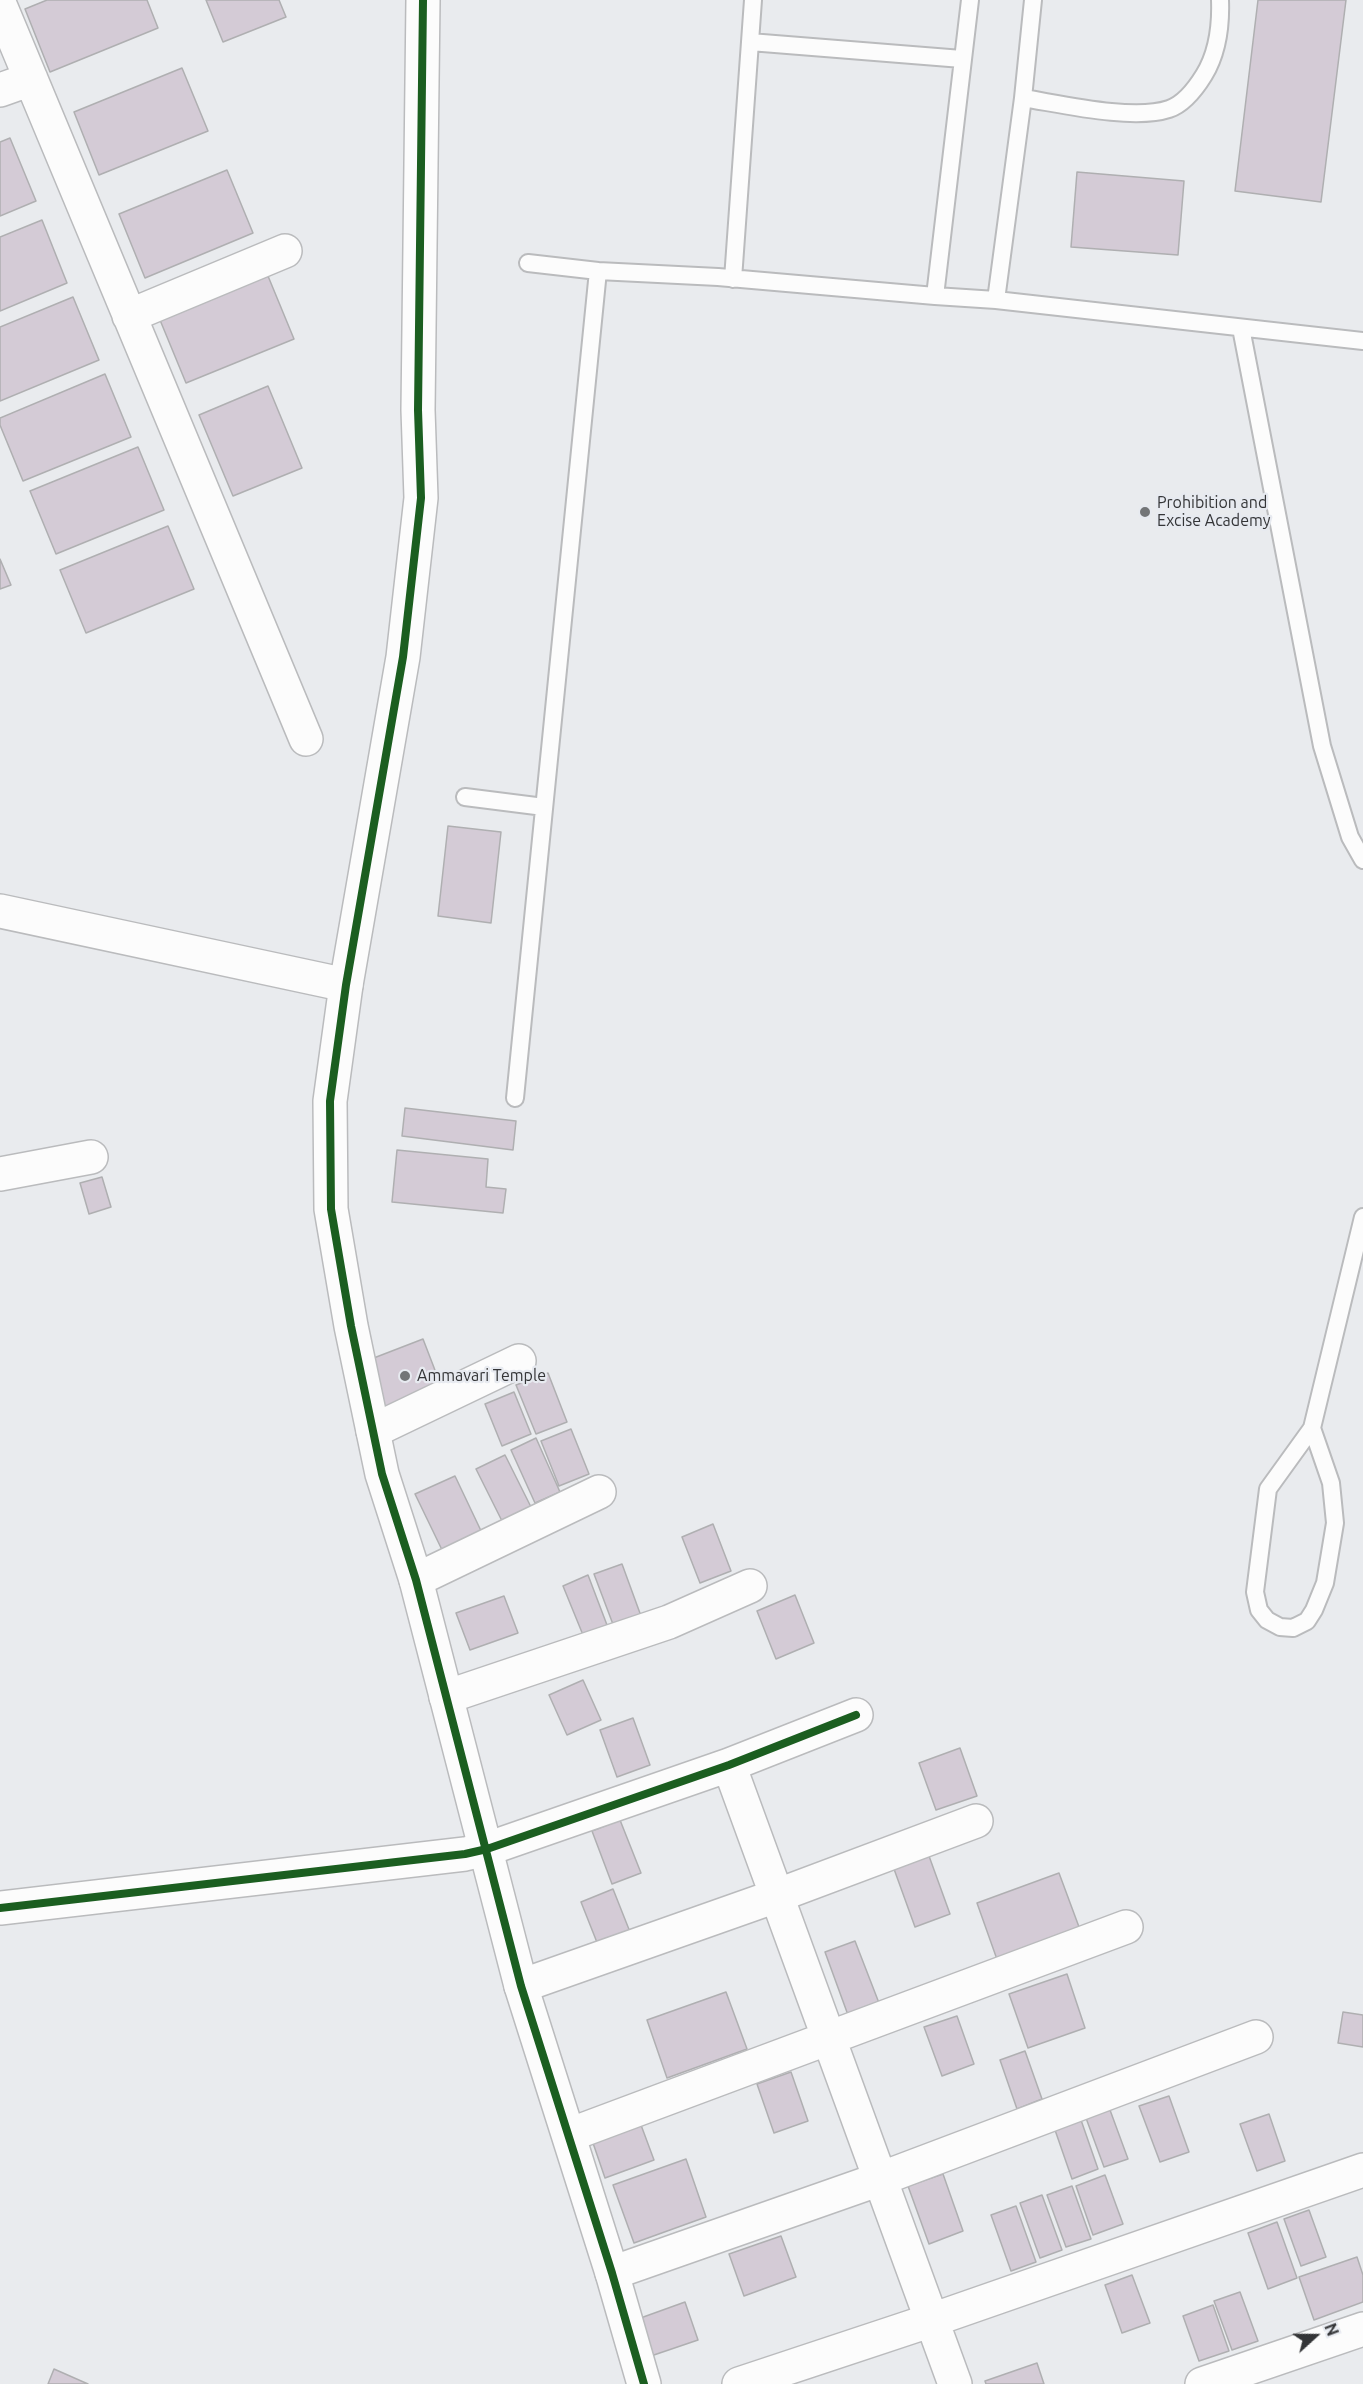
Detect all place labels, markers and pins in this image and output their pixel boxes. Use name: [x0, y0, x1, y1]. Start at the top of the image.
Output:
place label: Prohibition and Excise Academy: [1157, 493, 1271, 531]
marker: Prohibition and Excise Academy: [1138, 505, 1152, 519]
place label: Ammavari Temple: [417, 1366, 546, 1386]
marker: Ammavari Temple: [398, 1369, 412, 1383]

